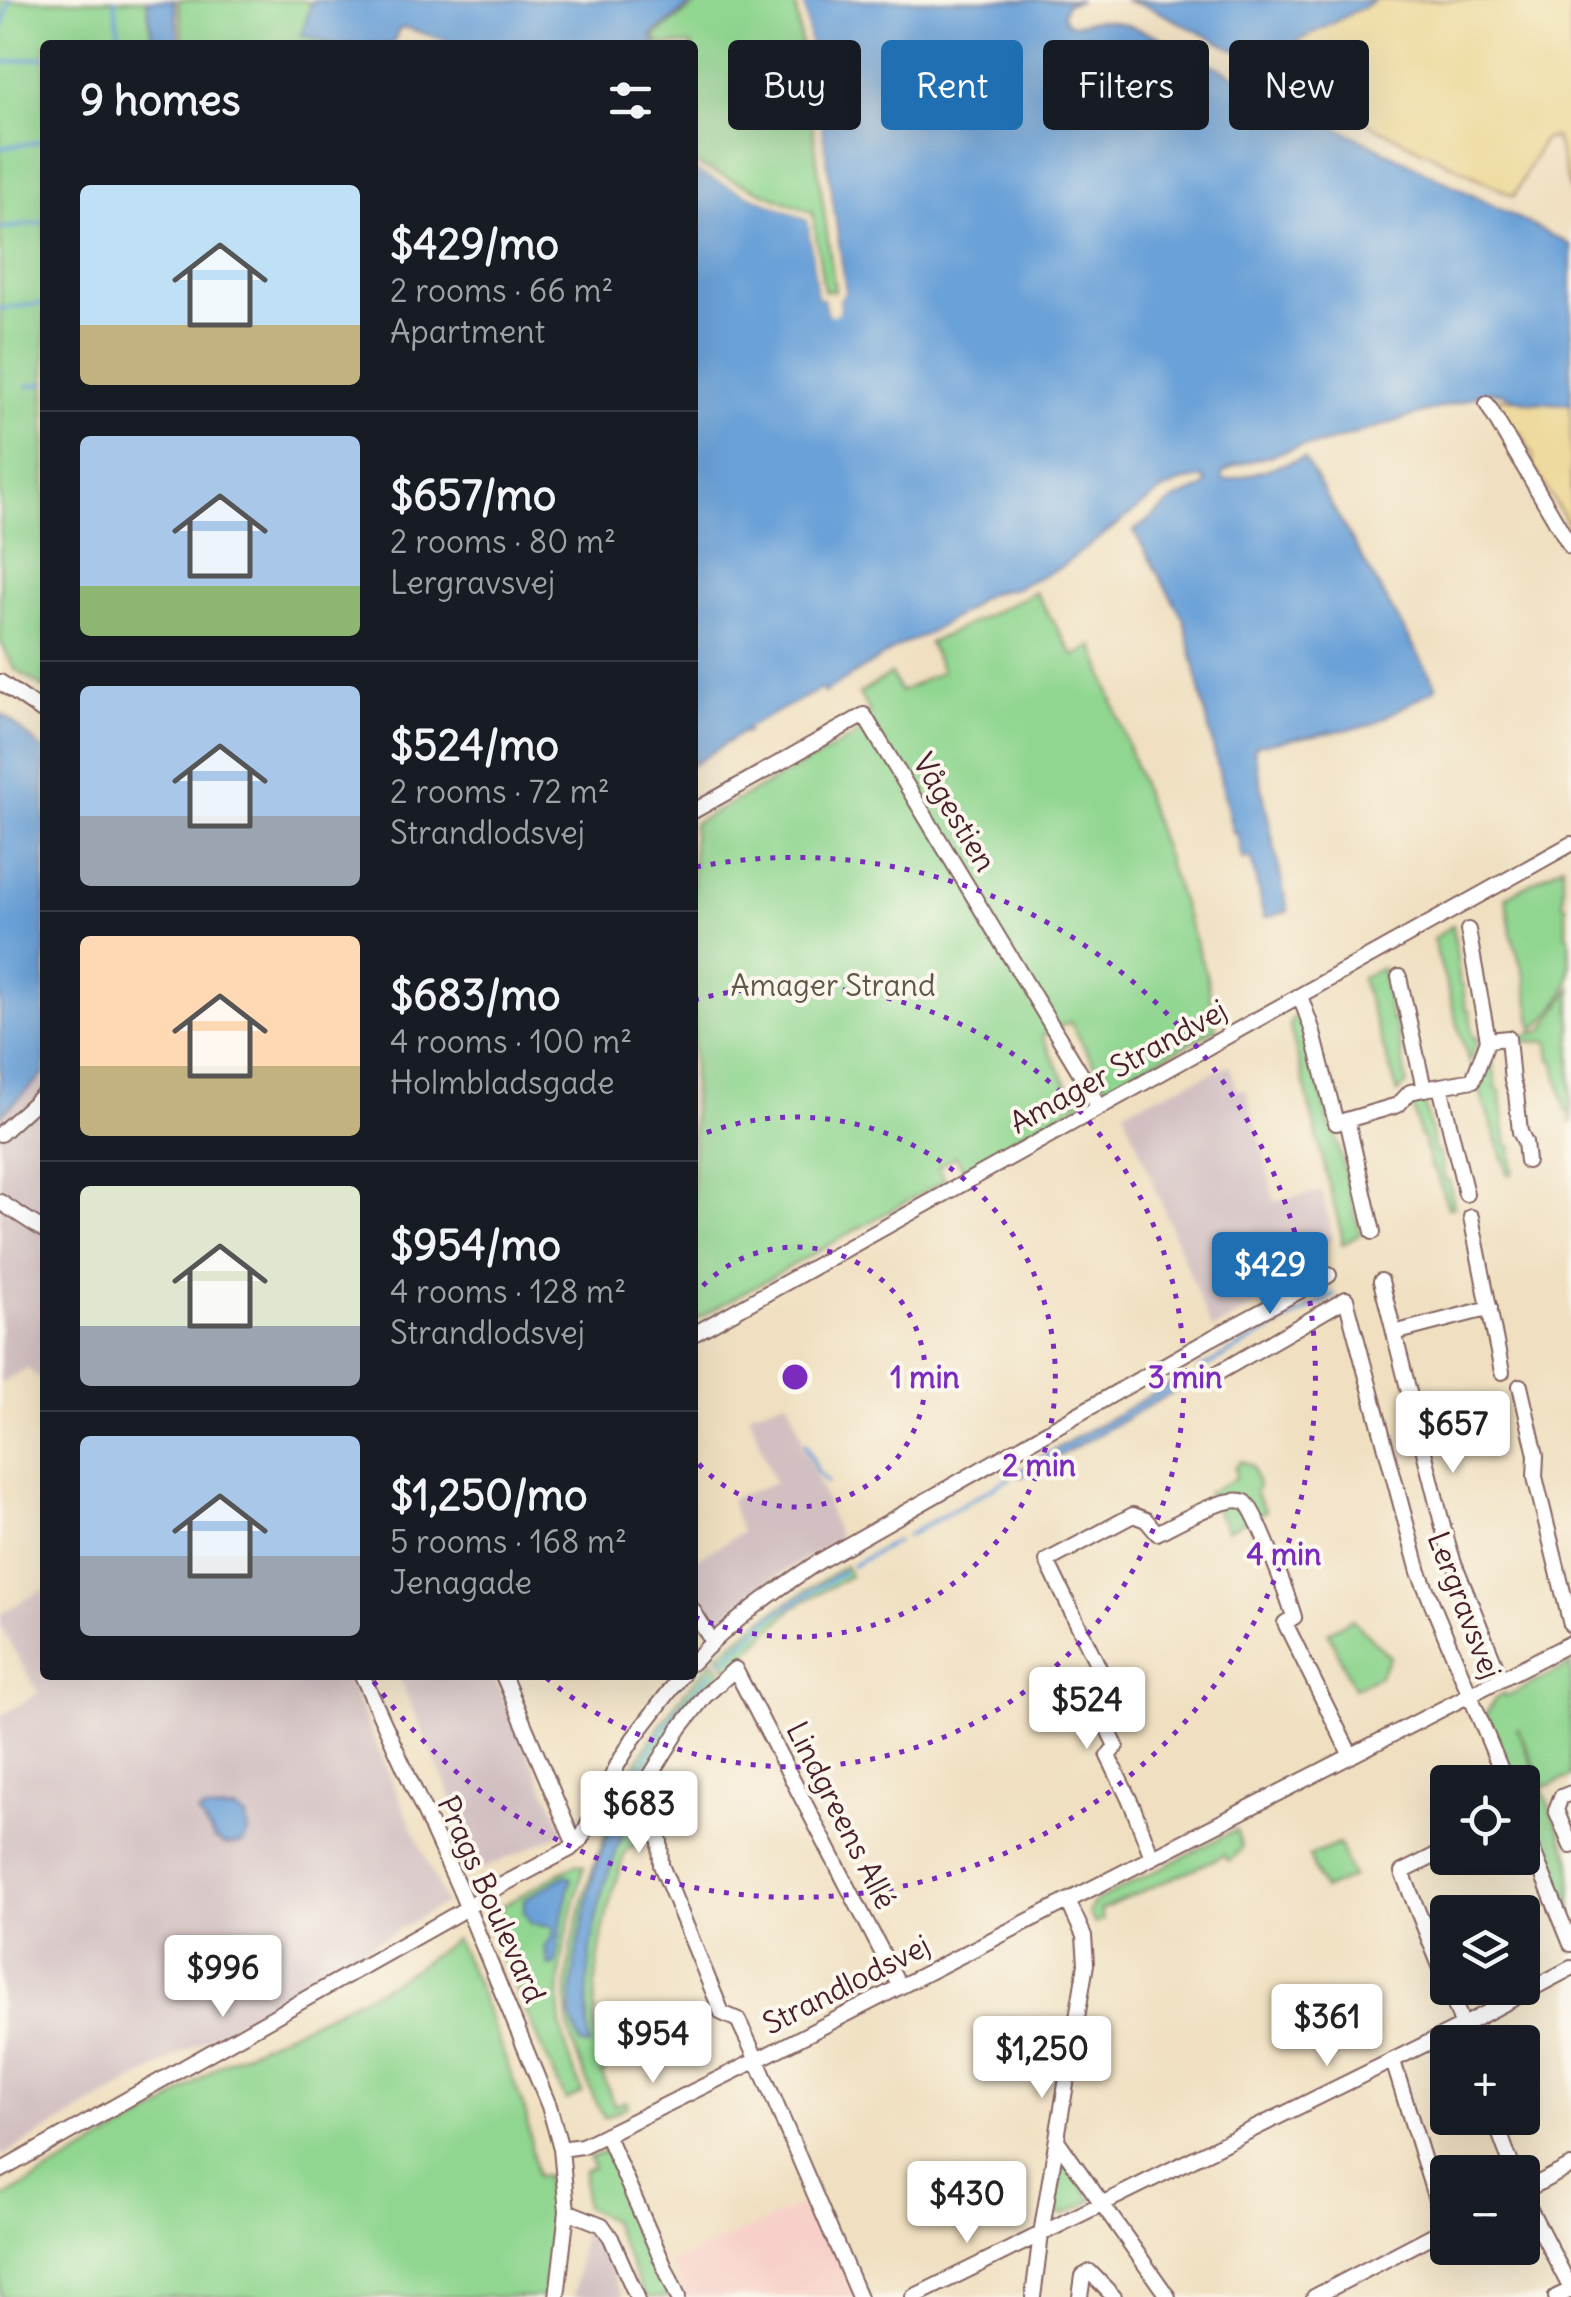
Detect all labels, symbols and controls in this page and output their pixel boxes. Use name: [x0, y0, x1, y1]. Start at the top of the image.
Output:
chip: Buy: [728, 40, 861, 130]
chip: Rent: [881, 40, 1023, 130]
chip: Filters: [1043, 40, 1209, 130]
chip: New: [1229, 40, 1369, 130]
icon: filters: [603, 73, 658, 128]
text: 9 homes: [80, 74, 241, 126]
text: $429/mo: [390, 218, 559, 270]
icon: home: [160, 225, 280, 345]
text: 2 rooms · 66 m²: [390, 270, 613, 311]
text: Apartment: [390, 311, 545, 352]
text: $657/mo: [390, 469, 556, 521]
icon: home: [160, 476, 280, 596]
text: 2 rooms · 80 m²: [390, 521, 616, 562]
text: Lergravsvej: [390, 562, 555, 603]
text: $524/mo: [390, 719, 559, 771]
icon: home: [160, 726, 280, 846]
street label: Vågestien: [905, 746, 1005, 878]
text: 2 rooms · 72 m²: [390, 771, 610, 812]
text: Strandlodsvej: [390, 812, 585, 853]
park label: Amager Strand: [730, 966, 936, 1004]
text: $683/mo: [390, 969, 561, 1021]
icon: home: [160, 976, 280, 1096]
street label: Amager Strandvej: [1003, 991, 1233, 1141]
text: 4 rooms · 100 m²: [390, 1021, 632, 1062]
text: Holmbladsgade: [390, 1062, 614, 1103]
text: $954/mo: [390, 1219, 561, 1271]
icon: home: [160, 1226, 280, 1346]
pin: $429: [1211, 1232, 1329, 1317]
text: $429: [1234, 1244, 1306, 1285]
text: 4 rooms · 128 m²: [390, 1271, 626, 1312]
text: Strandlodsvej: [390, 1312, 585, 1353]
text: 1 min: [890, 1358, 960, 1396]
text: 3 min: [1148, 1358, 1222, 1396]
centre of rings: [777, 1359, 813, 1395]
pin: $657: [1394, 1391, 1512, 1476]
text: $657: [1418, 1403, 1488, 1444]
text: 2 min: [1002, 1446, 1076, 1484]
text: $1,250/mo: [390, 1469, 588, 1521]
icon: home: [160, 1476, 280, 1596]
text: 5 rooms · 168 m²: [390, 1521, 627, 1562]
street label: Lergravsvej: [1420, 1526, 1510, 1684]
text: 4 min: [1247, 1535, 1321, 1573]
text: Jenagade: [390, 1562, 532, 1603]
pin: $524: [1028, 1667, 1146, 1752]
text: $524: [1051, 1679, 1123, 1720]
street label: Lindgreens Allé: [778, 1715, 906, 1915]
map controls: [1430, 1765, 1540, 2265]
button: locate: [1430, 1765, 1540, 1875]
pin: $683: [580, 1771, 698, 1856]
text: $683: [603, 1783, 675, 1824]
street label: Prags Boulevard: [429, 1790, 555, 2008]
button: layers: [1430, 1895, 1540, 2005]
street label: Strandlodsvej: [756, 1926, 936, 2042]
pin: $996: [164, 1935, 282, 2020]
text: $996: [187, 1947, 260, 1988]
pin: $361: [1268, 1984, 1386, 2069]
text: $361: [1293, 1996, 1361, 2037]
pin: $954: [594, 2001, 712, 2086]
text: $954: [616, 2013, 690, 2054]
pin: $1,250: [961, 2016, 1123, 2101]
button: +: [1430, 2025, 1540, 2135]
text: $1,250: [995, 2028, 1089, 2069]
button: −: [1430, 2155, 1540, 2265]
pin: $430: [908, 2161, 1026, 2246]
text: $430: [929, 2173, 1005, 2214]

